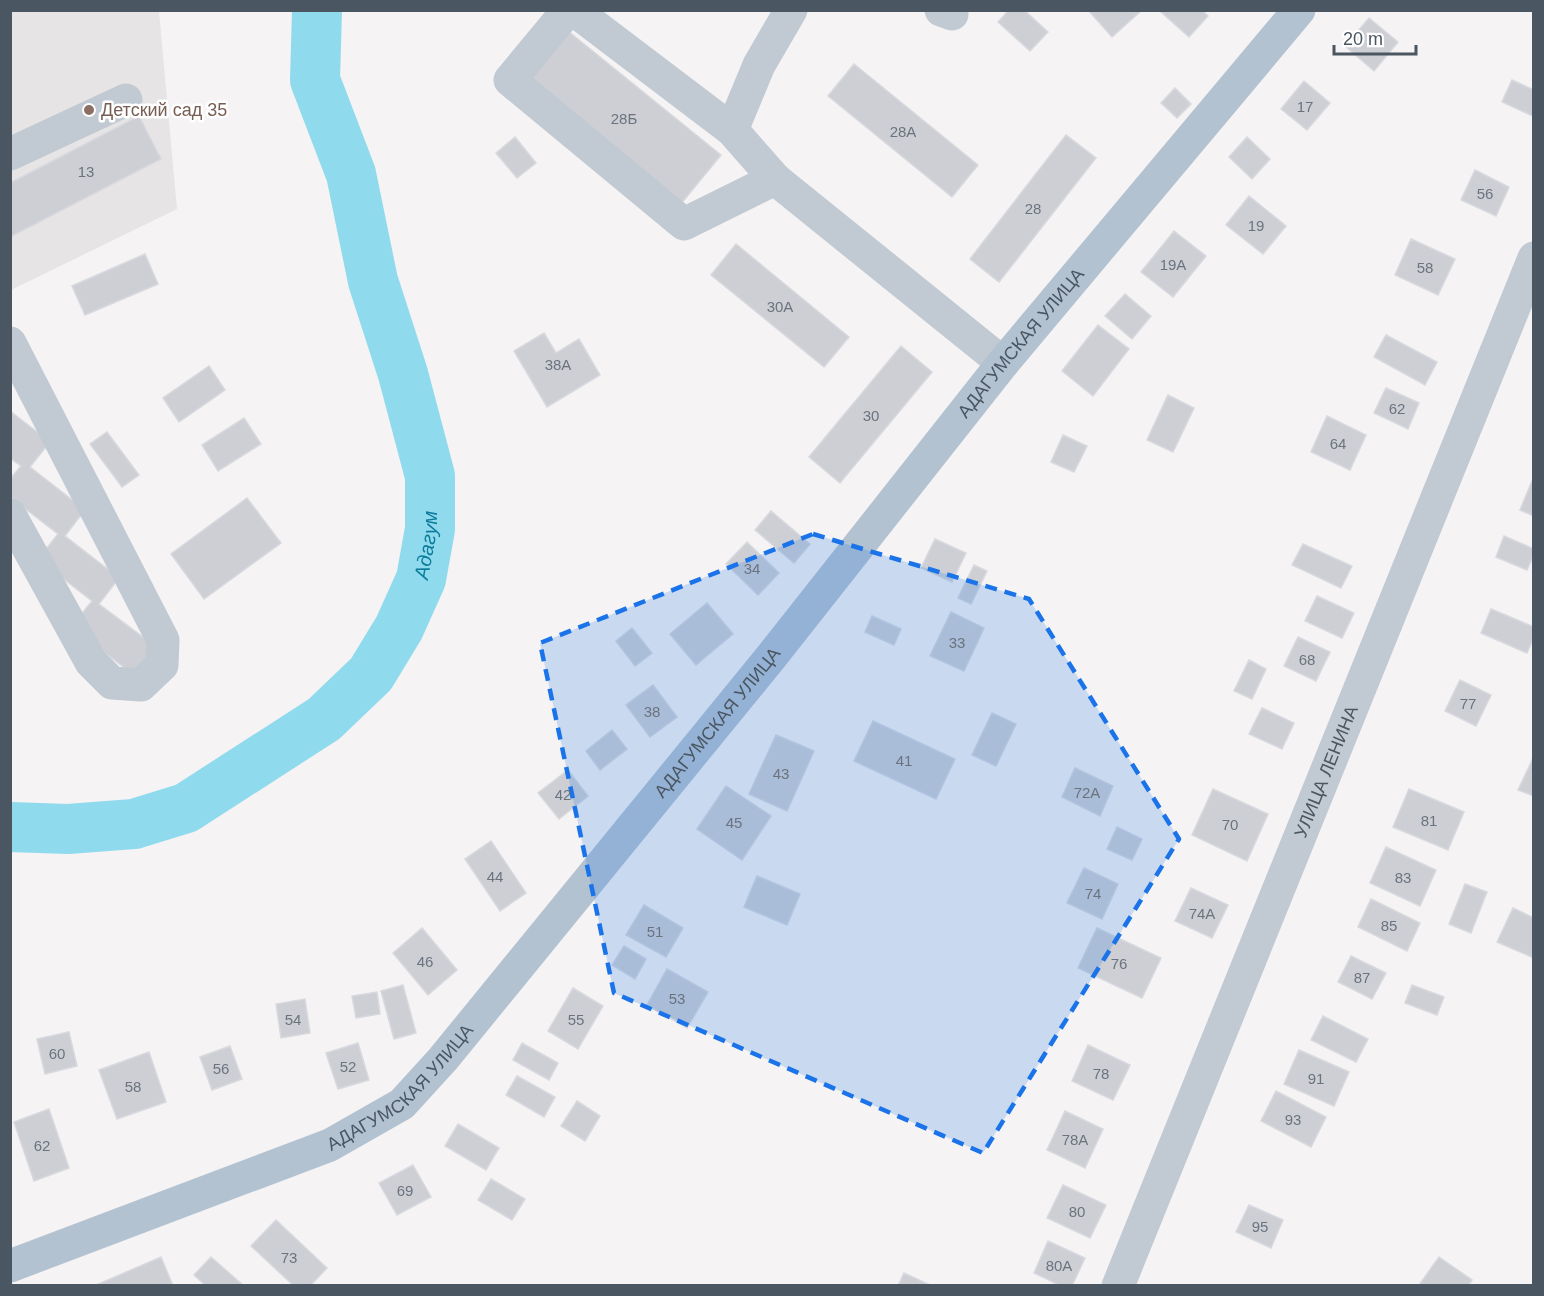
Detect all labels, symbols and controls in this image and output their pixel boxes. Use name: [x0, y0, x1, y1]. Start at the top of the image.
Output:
scale bar: [1334, 18, 1416, 56]
text: 20 m: [1343, 29, 1383, 49]
house number: 17: [1297, 98, 1313, 115]
place label: Детский сад 35: [101, 100, 227, 120]
marker: Детский сад 35: [82, 103, 96, 117]
house number: 28Б: [611, 110, 637, 127]
house number: 28А: [890, 123, 916, 140]
house number: 13: [78, 163, 94, 180]
house number: 56: [1477, 185, 1493, 202]
house number: 28: [1025, 200, 1041, 217]
house number: 19: [1248, 217, 1264, 234]
house number: 19А: [1160, 256, 1186, 273]
house number: 58: [1417, 259, 1433, 276]
street label: АДАГУМСКАЯ УЛИЦА: [954, 264, 1088, 422]
house number: 30А: [767, 298, 793, 315]
house number: 38А: [545, 356, 571, 373]
house number: 62: [1389, 400, 1405, 417]
house number: 30: [863, 407, 879, 424]
house number: 64: [1330, 435, 1346, 452]
water label: Адагум: [410, 510, 442, 582]
house number: 34: [744, 560, 760, 577]
house number: 33: [949, 634, 965, 651]
street label: АДАГУМСКАЯ УЛИЦА: [650, 644, 784, 802]
house number: 68: [1299, 651, 1315, 668]
house number: 77: [1460, 695, 1476, 712]
house number: 38: [644, 703, 660, 720]
street label: УЛИЦА ЛЕНИНА: [1291, 703, 1362, 841]
house number: 41: [896, 752, 912, 769]
house number: 43: [773, 765, 789, 782]
house number: 72А: [1074, 784, 1100, 801]
house number: 42: [555, 786, 571, 803]
house number: 81: [1421, 812, 1437, 829]
house number: 45: [726, 814, 742, 831]
house number: 70: [1222, 816, 1238, 833]
house number: 44: [487, 868, 503, 885]
house number: 83: [1395, 869, 1411, 886]
house number: 74: [1085, 885, 1101, 902]
house number: 74А: [1189, 905, 1215, 922]
house number: 85: [1381, 917, 1397, 934]
house number: 51: [647, 923, 663, 940]
house number: 46: [417, 953, 433, 970]
house number: 76: [1111, 955, 1127, 972]
house number: 87: [1354, 969, 1370, 986]
house number: 53: [669, 990, 685, 1007]
house number: 54: [285, 1011, 301, 1028]
house number: 55: [568, 1011, 584, 1028]
street label: АДАГУМСКАЯ УЛИЦА: [323, 1020, 477, 1155]
house number: 60: [49, 1045, 65, 1062]
house number: 52: [340, 1058, 356, 1075]
house number: 56: [213, 1060, 229, 1077]
house number: 78: [1093, 1065, 1109, 1082]
house number: 91: [1308, 1070, 1324, 1087]
house number: 58: [125, 1078, 141, 1095]
house number: 93: [1285, 1111, 1301, 1128]
house number: 78А: [1062, 1131, 1088, 1148]
house number: 62: [34, 1137, 50, 1154]
house number: 69: [397, 1182, 413, 1199]
house number: 80: [1069, 1203, 1085, 1220]
house number: 95: [1252, 1218, 1268, 1235]
house number: 73: [281, 1249, 297, 1266]
house number: 80А: [1046, 1257, 1072, 1274]

